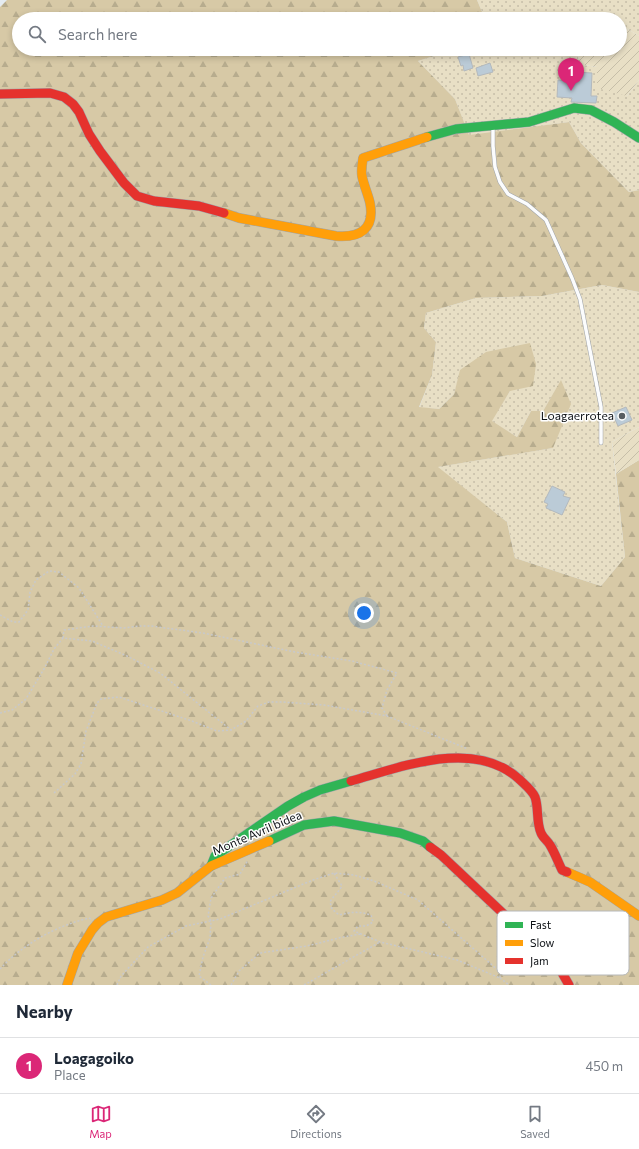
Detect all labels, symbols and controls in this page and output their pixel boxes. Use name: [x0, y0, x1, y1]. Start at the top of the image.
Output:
search box: [12, 12, 627, 56]
icon: search: [26, 23, 48, 45]
text: Search here: [58, 25, 137, 43]
pin: 1: [558, 58, 584, 91]
place label: Loagaerrotea: [541, 408, 614, 422]
marker: Loagaerrotea: [617, 411, 627, 421]
your location: [354, 603, 374, 623]
street label: Monte Avril bidea: [210, 807, 303, 857]
legend: [497, 911, 629, 975]
text: Fast: [530, 918, 552, 931]
text: Slow: [530, 936, 555, 949]
text: Jam: [530, 954, 549, 968]
text: Nearby: [16, 1001, 73, 1022]
text: Loagagoiko: [54, 1049, 134, 1067]
text: 1: [26, 1058, 32, 1074]
text: 450 m: [585, 1058, 623, 1074]
text: Place: [54, 1067, 86, 1083]
tab: Map: [89, 1103, 112, 1140]
tab: Directions: [290, 1103, 342, 1140]
tab: Saved: [520, 1103, 550, 1140]

